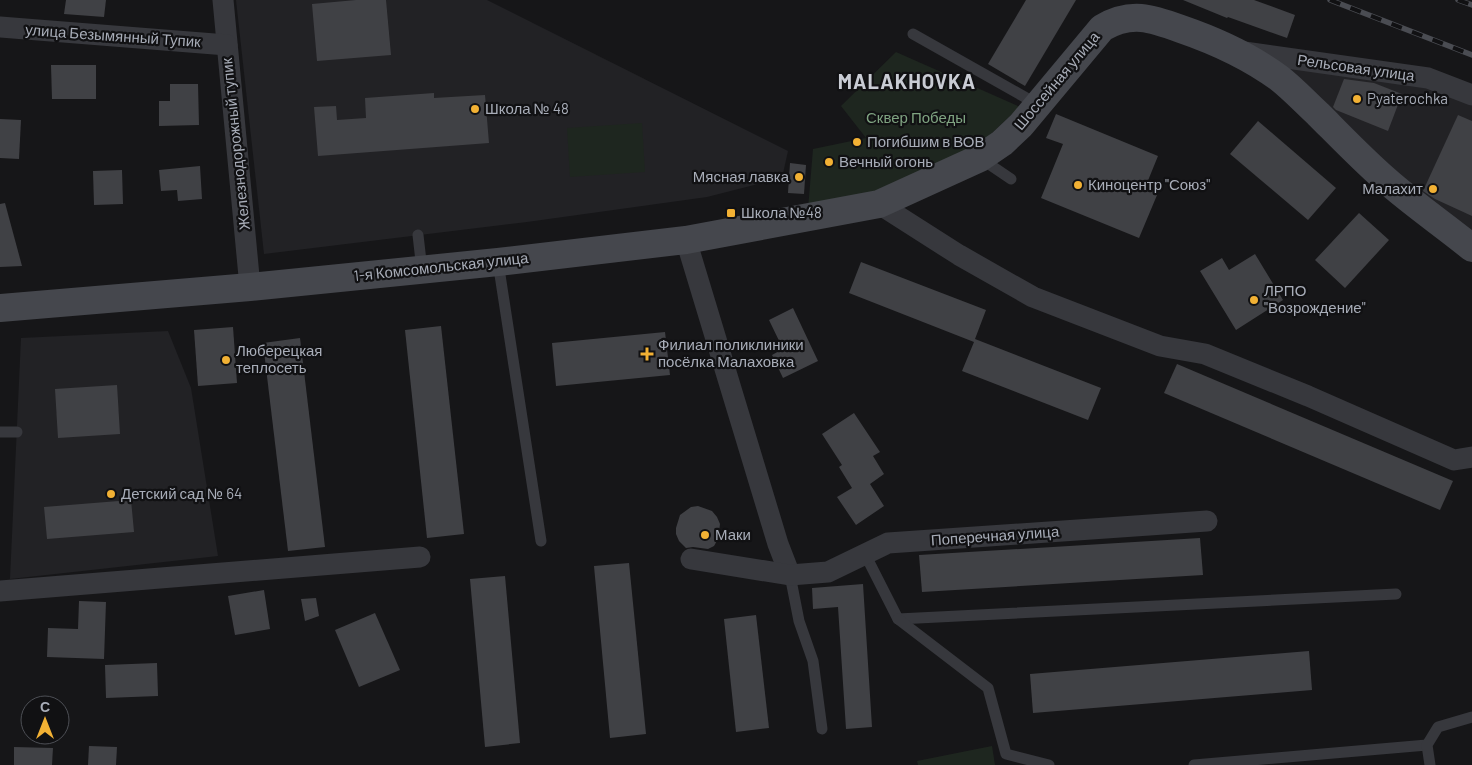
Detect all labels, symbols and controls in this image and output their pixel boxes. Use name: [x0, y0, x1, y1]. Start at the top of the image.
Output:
street label: улица Безымянный Тупик: [25, 20, 202, 50]
street label: Шоссейная улица: [1010, 27, 1103, 133]
street label: Рельсовая улица: [1296, 50, 1417, 84]
street label: Железнодорожный тупик: [217, 57, 253, 231]
district label: MALAKHOVKA: [838, 69, 976, 93]
place label: Pyaterochka: [1367, 89, 1448, 107]
marker: Pyaterochka: [1351, 93, 1363, 105]
place label: Школа № 48: [485, 99, 569, 117]
marker: Школа № 48: [469, 103, 481, 115]
park label: Сквер Победы: [866, 108, 966, 126]
place label: Погибшим в ВОВ: [867, 132, 984, 150]
marker: Погибшим в ВОВ: [851, 136, 863, 148]
place label: Вечный огонь: [839, 152, 933, 170]
marker: Вечный огонь: [823, 156, 835, 168]
place label: Мясная лавка: [693, 167, 790, 185]
marker: Мясная лавка: [793, 171, 805, 183]
place label: Киноцентр "Союз": [1088, 175, 1210, 193]
marker: Киноцентр "Союз": [1072, 179, 1084, 191]
place label: Малахит: [1362, 179, 1423, 197]
marker: Малахит: [1427, 183, 1439, 195]
place label: Школа №48: [741, 203, 822, 221]
marker: Школа №48: [725, 207, 737, 219]
street label: 1-я Комсомольская улица: [353, 248, 530, 284]
place label: ЛРПО "Возрождение": [1264, 281, 1366, 316]
marker: ЛРПО "Возрождение": [1248, 294, 1260, 306]
place label: Филиал поликлиники посёлка Малаховка: [658, 335, 804, 370]
place label: Люберецкая теплосеть: [236, 341, 323, 376]
marker: Филиал поликлиники посёлка Малаховка: [640, 347, 654, 361]
marker: Люберецкая теплосеть: [220, 354, 232, 366]
place label: Детский сад № 64: [121, 484, 242, 502]
marker: Детский сад № 64: [105, 488, 117, 500]
street label: Поперечная улица: [930, 521, 1060, 548]
place label: Маки: [715, 525, 751, 543]
marker: Маки: [699, 529, 711, 541]
north arrow: [20, 695, 70, 745]
text: С: [40, 698, 50, 715]

